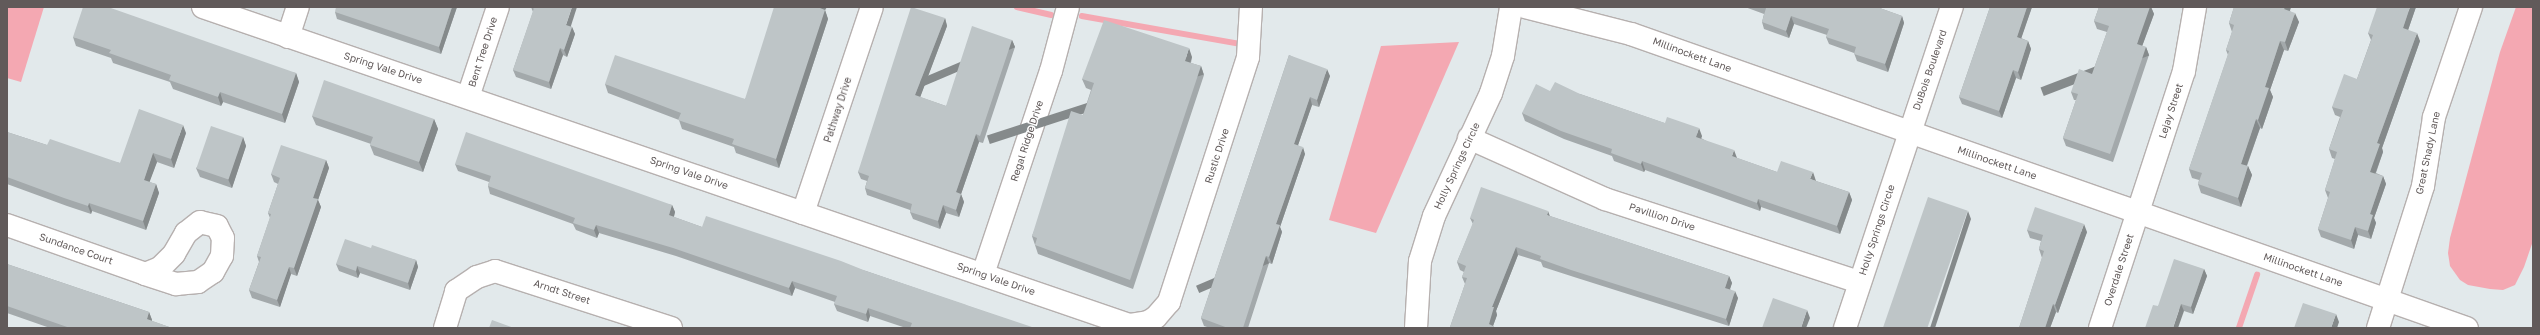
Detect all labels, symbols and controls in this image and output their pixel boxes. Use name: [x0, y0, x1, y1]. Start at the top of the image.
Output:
street label: Bent Tree Drive: [466, 15, 500, 89]
street label: DuBois Boulevard: [1911, 28, 1949, 112]
street label: Millinockett Lane: [1651, 35, 1733, 75]
street label: Spring Vale Drive: [342, 50, 424, 86]
street label: Pathway Drive: [822, 76, 854, 144]
street label: Lejay Street: [2156, 82, 2186, 140]
street label: Regal Ridge Drive: [1008, 99, 1046, 183]
street label: Great Shady Lane: [2413, 110, 2443, 196]
street label: Holly Springs Circle: [1432, 121, 1482, 211]
street label: Rustic Drive: [1202, 127, 1232, 185]
street label: Millinockett Lane: [1956, 144, 2038, 182]
street label: Spring Vale Drive: [648, 154, 730, 192]
street label: Holly Springs Circle: [1857, 183, 1897, 277]
street label: Pavillion Drive: [1627, 201, 1697, 233]
street label: Sundance Court: [38, 231, 114, 267]
street label: Overdale Street: [2102, 232, 2136, 308]
street label: Millinockett Lane: [2262, 251, 2344, 289]
street label: Spring Vale Drive: [955, 260, 1037, 298]
street label: Arndt Street: [532, 277, 592, 307]

